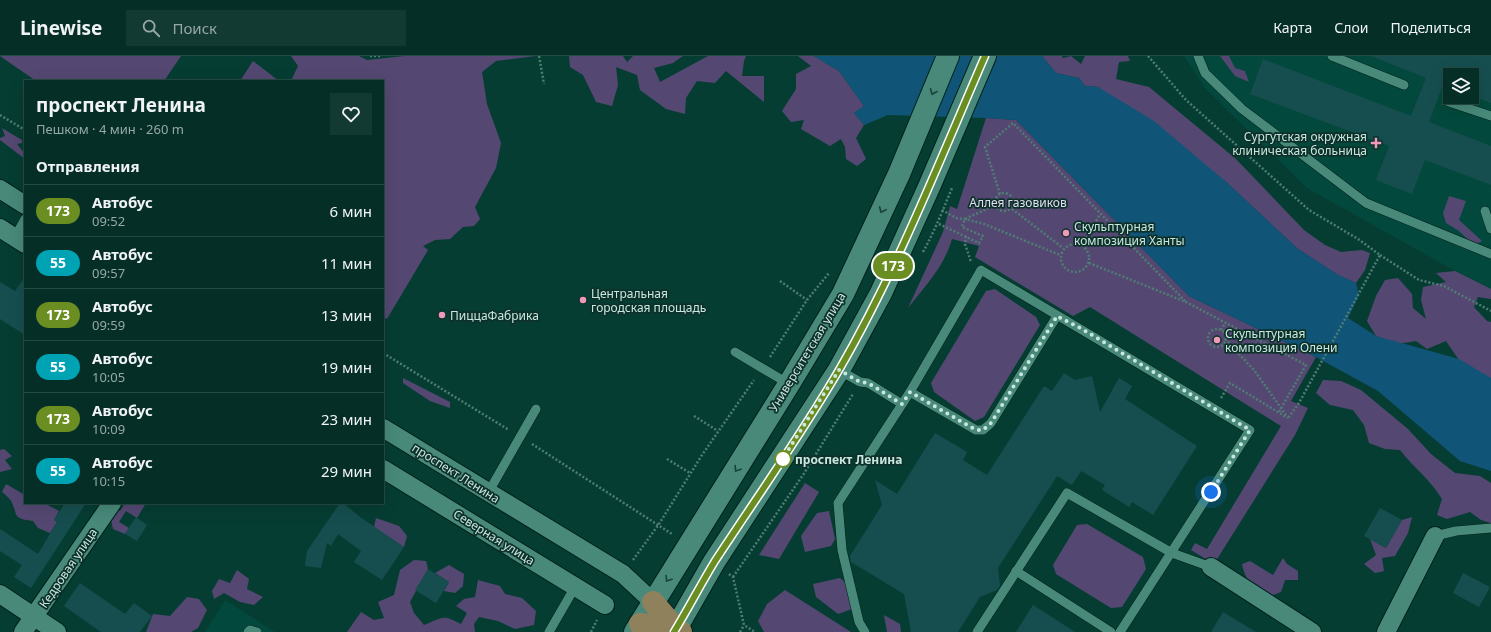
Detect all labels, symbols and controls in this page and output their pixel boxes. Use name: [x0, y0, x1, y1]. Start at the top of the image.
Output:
search box: [126, 10, 406, 46]
text: Linewise: [20, 15, 102, 41]
icon: search: [140, 17, 162, 39]
text: Поиск: [172, 18, 217, 38]
text: Карта: [1273, 18, 1312, 37]
text: Слои: [1334, 18, 1368, 37]
text: Поделиться: [1390, 18, 1471, 37]
map controls: [1443, 68, 1479, 104]
button: layers: [1443, 68, 1479, 104]
one-way arrow: [930, 88, 938, 95]
text: проспект Ленина: [36, 92, 206, 118]
button: heart: [330, 93, 372, 135]
text: Пешком · 4 мин · 260 m: [36, 120, 184, 138]
place label: Сургутская окружная клиническая больница: [1232, 128, 1367, 159]
marker: Сургутская окружная клиническая больница: [1370, 137, 1382, 149]
text: Отправления: [36, 156, 140, 176]
text: Автобус: [92, 192, 153, 212]
park label: Аллея газовиков: [969, 194, 1067, 211]
text: 173: [46, 201, 70, 220]
text: 6 мин: [329, 201, 372, 221]
one-way arrow: [879, 206, 887, 213]
text: 09:52: [92, 212, 125, 230]
place label: Скульптурная композиция Ханты: [1074, 218, 1185, 249]
marker: Скульптурная композиция Ханты: [1061, 228, 1071, 238]
text: Автобус: [92, 244, 153, 264]
text: 55: [50, 253, 66, 272]
text: 11 мин: [321, 253, 372, 273]
line badge: 173: [870, 253, 916, 279]
text: 173: [881, 256, 905, 275]
text: 09:57: [92, 264, 125, 282]
place label: Центральная городская площадь: [591, 285, 706, 316]
street label: Университетская улица: [765, 289, 849, 415]
marker: Центральная городская площадь: [578, 295, 588, 305]
text: Автобус: [92, 296, 153, 316]
text: 173: [46, 305, 70, 324]
text: 13 мин: [321, 305, 372, 325]
place label: ПиццаФабрика: [450, 307, 539, 324]
marker: ПиццаФабрика: [437, 310, 447, 320]
text: 09:59: [92, 316, 125, 334]
place label: Скульптурная композиция Олени: [1225, 325, 1338, 356]
marker: Скульптурная композиция Олени: [1212, 335, 1222, 345]
text: Автобус: [92, 348, 153, 368]
text: 55: [50, 357, 66, 376]
text: 19 мин: [321, 357, 372, 377]
text: 10:05: [92, 368, 125, 386]
text: Автобус: [92, 400, 153, 420]
text: 173: [46, 409, 70, 428]
text: 23 мин: [321, 409, 372, 429]
text: 10:09: [92, 420, 125, 438]
street label: проспект Ленина: [409, 439, 503, 507]
marker: проспект Ленина: [774, 450, 792, 468]
place label: проспект Ленина: [795, 451, 902, 468]
text: Автобус: [92, 452, 153, 472]
text: 55: [50, 461, 66, 480]
text: 29 мин: [321, 461, 372, 481]
one-way arrow: [735, 464, 742, 471]
text: 10:15: [92, 472, 125, 490]
your location: [1201, 482, 1221, 502]
street label: Северная улица: [450, 505, 538, 569]
street label: Кедровая улица: [35, 525, 101, 611]
one-way arrow: [665, 575, 673, 582]

